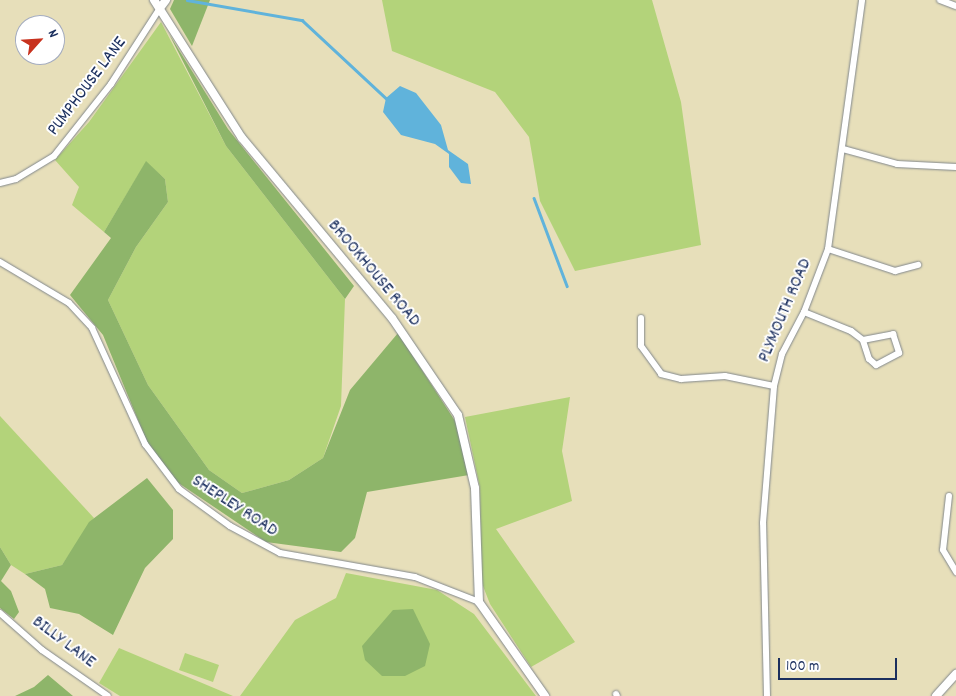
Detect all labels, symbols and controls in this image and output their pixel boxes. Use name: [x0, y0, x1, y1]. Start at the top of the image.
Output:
north arrow: [15, 15, 65, 65]
street label: PUMPHOUSE LANE: [44, 33, 132, 141]
street label: BROOKHOUSE ROAD: [322, 216, 424, 332]
street label: PLYMOUTH ROAD: [754, 256, 818, 366]
street label: SHEPLEY ROAD: [187, 471, 281, 543]
street label: BILLY LANE: [27, 612, 99, 674]
scale bar: [781, 648, 900, 680]
text: 100 m: [786, 656, 819, 678]

